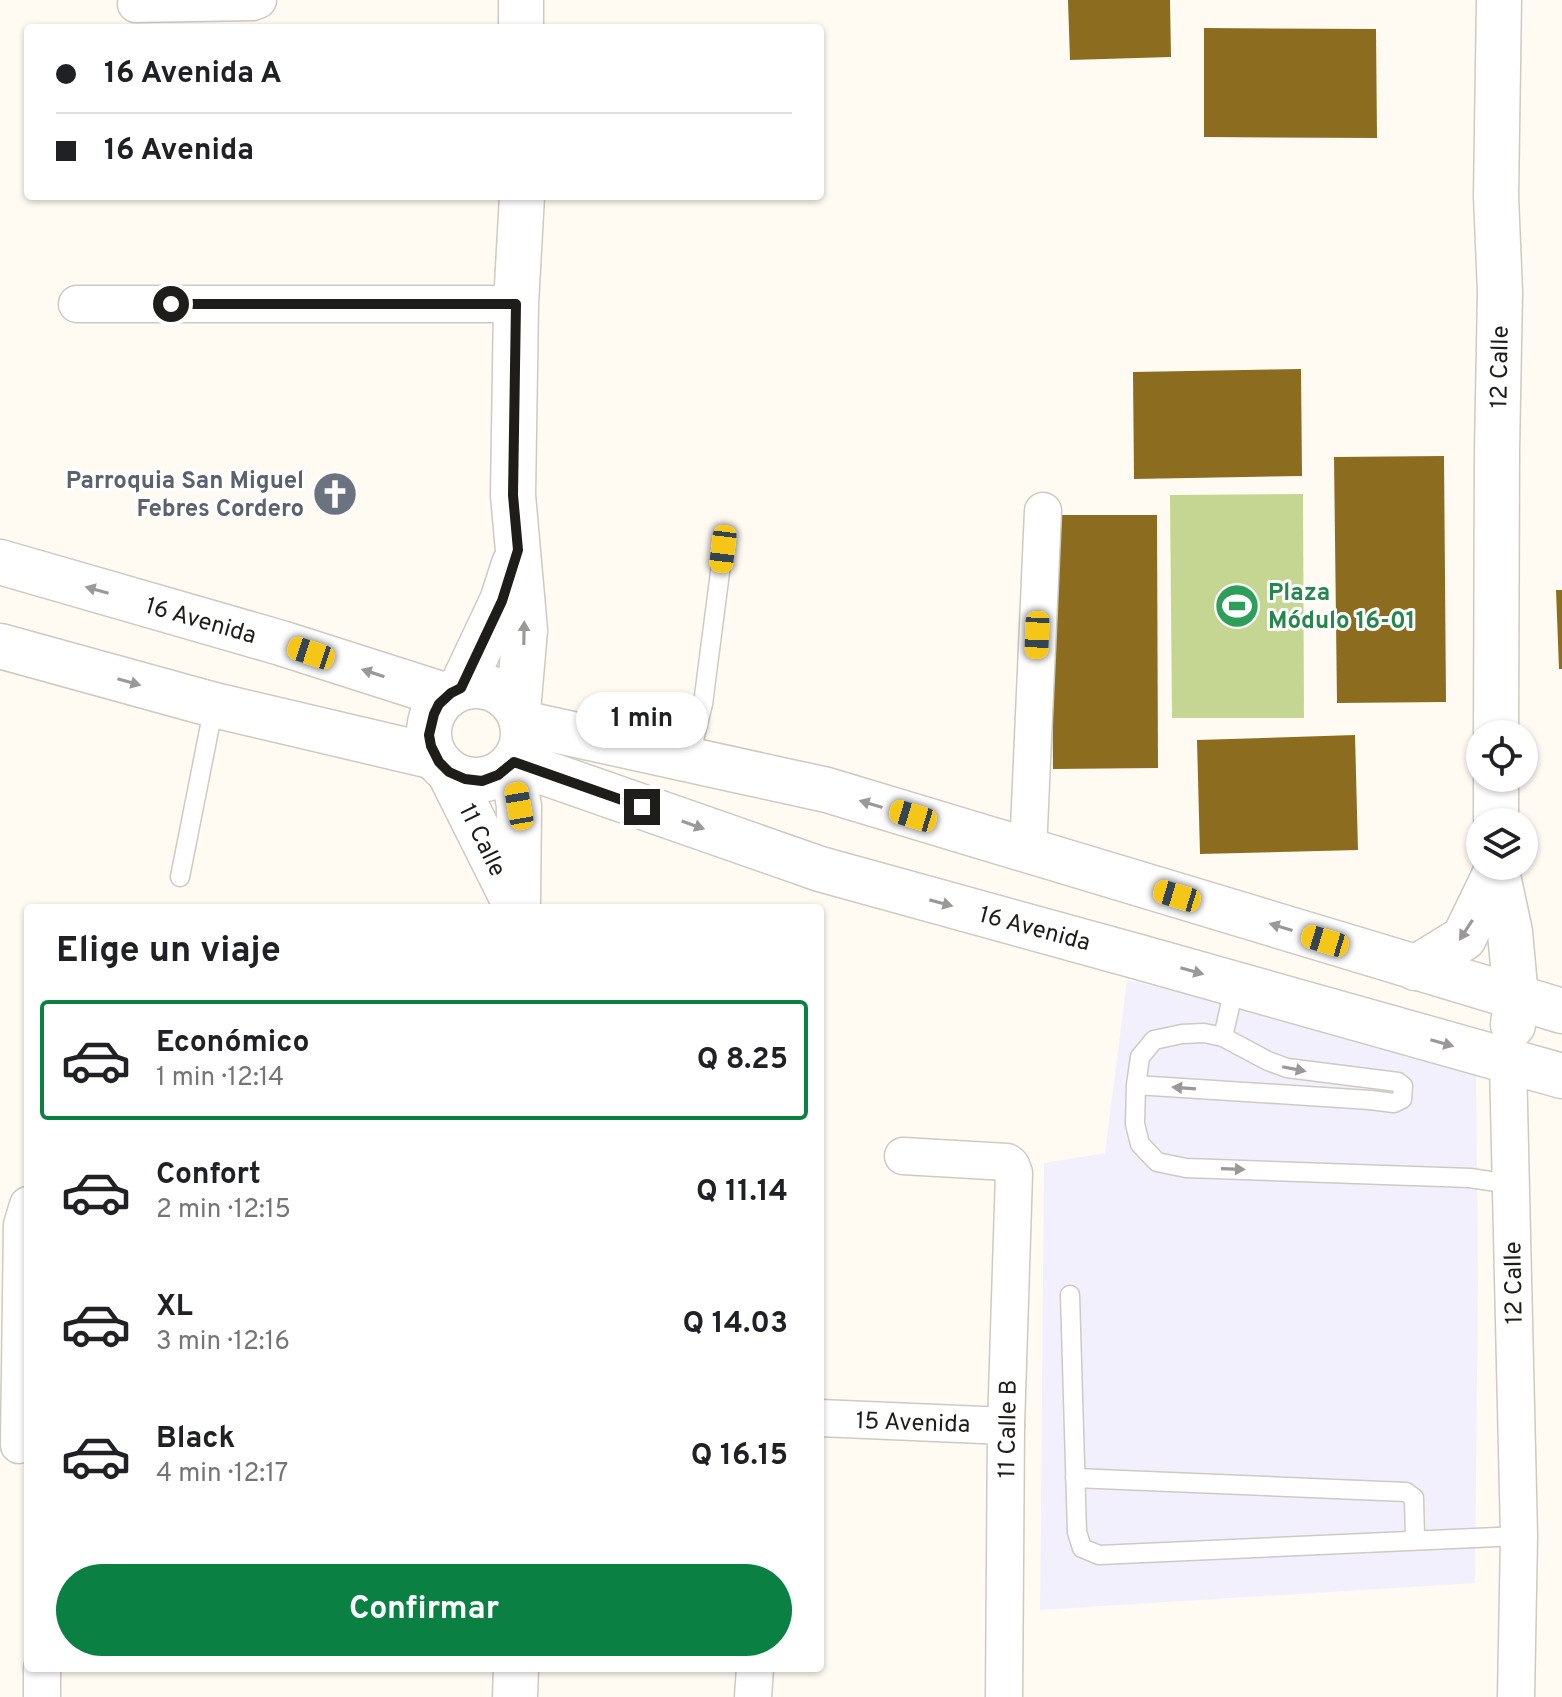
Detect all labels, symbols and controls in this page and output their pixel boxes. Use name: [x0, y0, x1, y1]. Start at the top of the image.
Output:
text: 16 Avenida A: [104, 56, 282, 93]
text: 16 Avenida: [104, 133, 254, 170]
route start: [153, 286, 189, 322]
street label: 12 Calle: [1485, 325, 1517, 409]
place label: Parroquia San Miguel Febres Cordero: [66, 467, 304, 525]
church icon: Parroquia San Miguel Febres Cordero: [311, 470, 359, 518]
car: [708, 524, 738, 574]
place label: Plaza Módulo 16-01: [1268, 579, 1415, 637]
sports icon: Plaza Módulo 16-01: [1213, 582, 1261, 630]
one-way arrow: [84, 583, 108, 596]
street label: 16 Avenida: [141, 592, 259, 652]
car: [1024, 611, 1050, 659]
one-way arrow: [518, 620, 530, 645]
car: [284, 634, 338, 672]
one-way arrow: [360, 666, 384, 678]
one-way arrow: [117, 676, 142, 688]
callout: 1 min: [576, 691, 708, 747]
text: 1 min: [611, 703, 673, 736]
map controls: [1466, 720, 1538, 880]
button: locate: [1466, 720, 1538, 792]
car: [503, 780, 535, 832]
route end: [624, 789, 660, 825]
one-way arrow: [859, 797, 883, 810]
car: [887, 798, 939, 834]
street label: 11 Calle: [451, 800, 512, 882]
button: layers: [1466, 808, 1538, 880]
one-way arrow: [681, 819, 705, 831]
car: [1151, 878, 1203, 914]
one-way arrow: [929, 897, 954, 909]
street label: 16 Avenida: [975, 901, 1093, 959]
one-way arrow: [1458, 919, 1473, 940]
one-way arrow: [1268, 920, 1292, 933]
car: [1299, 923, 1351, 959]
text: Elige un viaje: [56, 929, 281, 975]
one-way arrow: [1179, 966, 1204, 978]
icon: car: [60, 1024, 132, 1096]
text: Económico: [156, 1025, 309, 1062]
one-way arrow: [1430, 1037, 1454, 1050]
text: Q 8.25: [697, 1042, 788, 1079]
text: 1 min · 12:14: [156, 1062, 284, 1095]
one-way arrow: [1282, 1063, 1307, 1075]
one-way arrow: [1171, 1081, 1196, 1094]
icon: car: [60, 1156, 132, 1228]
text: Confort: [156, 1157, 261, 1194]
one-way arrow: [1221, 1163, 1247, 1176]
text: Q 11.14: [696, 1174, 788, 1211]
text: 2 min · 12:15: [156, 1194, 291, 1227]
street label: 12 Calle: [1499, 1241, 1531, 1325]
icon: car: [60, 1288, 132, 1360]
text: XL: [156, 1289, 193, 1326]
text: Q 14.03: [683, 1306, 788, 1343]
text: 3 min · 12:16: [156, 1326, 290, 1359]
street label: 11 Calle B: [993, 1379, 1025, 1479]
street label: 15 Avenida: [855, 1407, 971, 1441]
icon: car: [60, 1420, 132, 1492]
text: Black: [156, 1421, 235, 1458]
text: Q 16.15: [691, 1438, 788, 1475]
text: 4 min · 12:17: [156, 1458, 288, 1491]
button: Confirmar: [56, 1564, 792, 1656]

